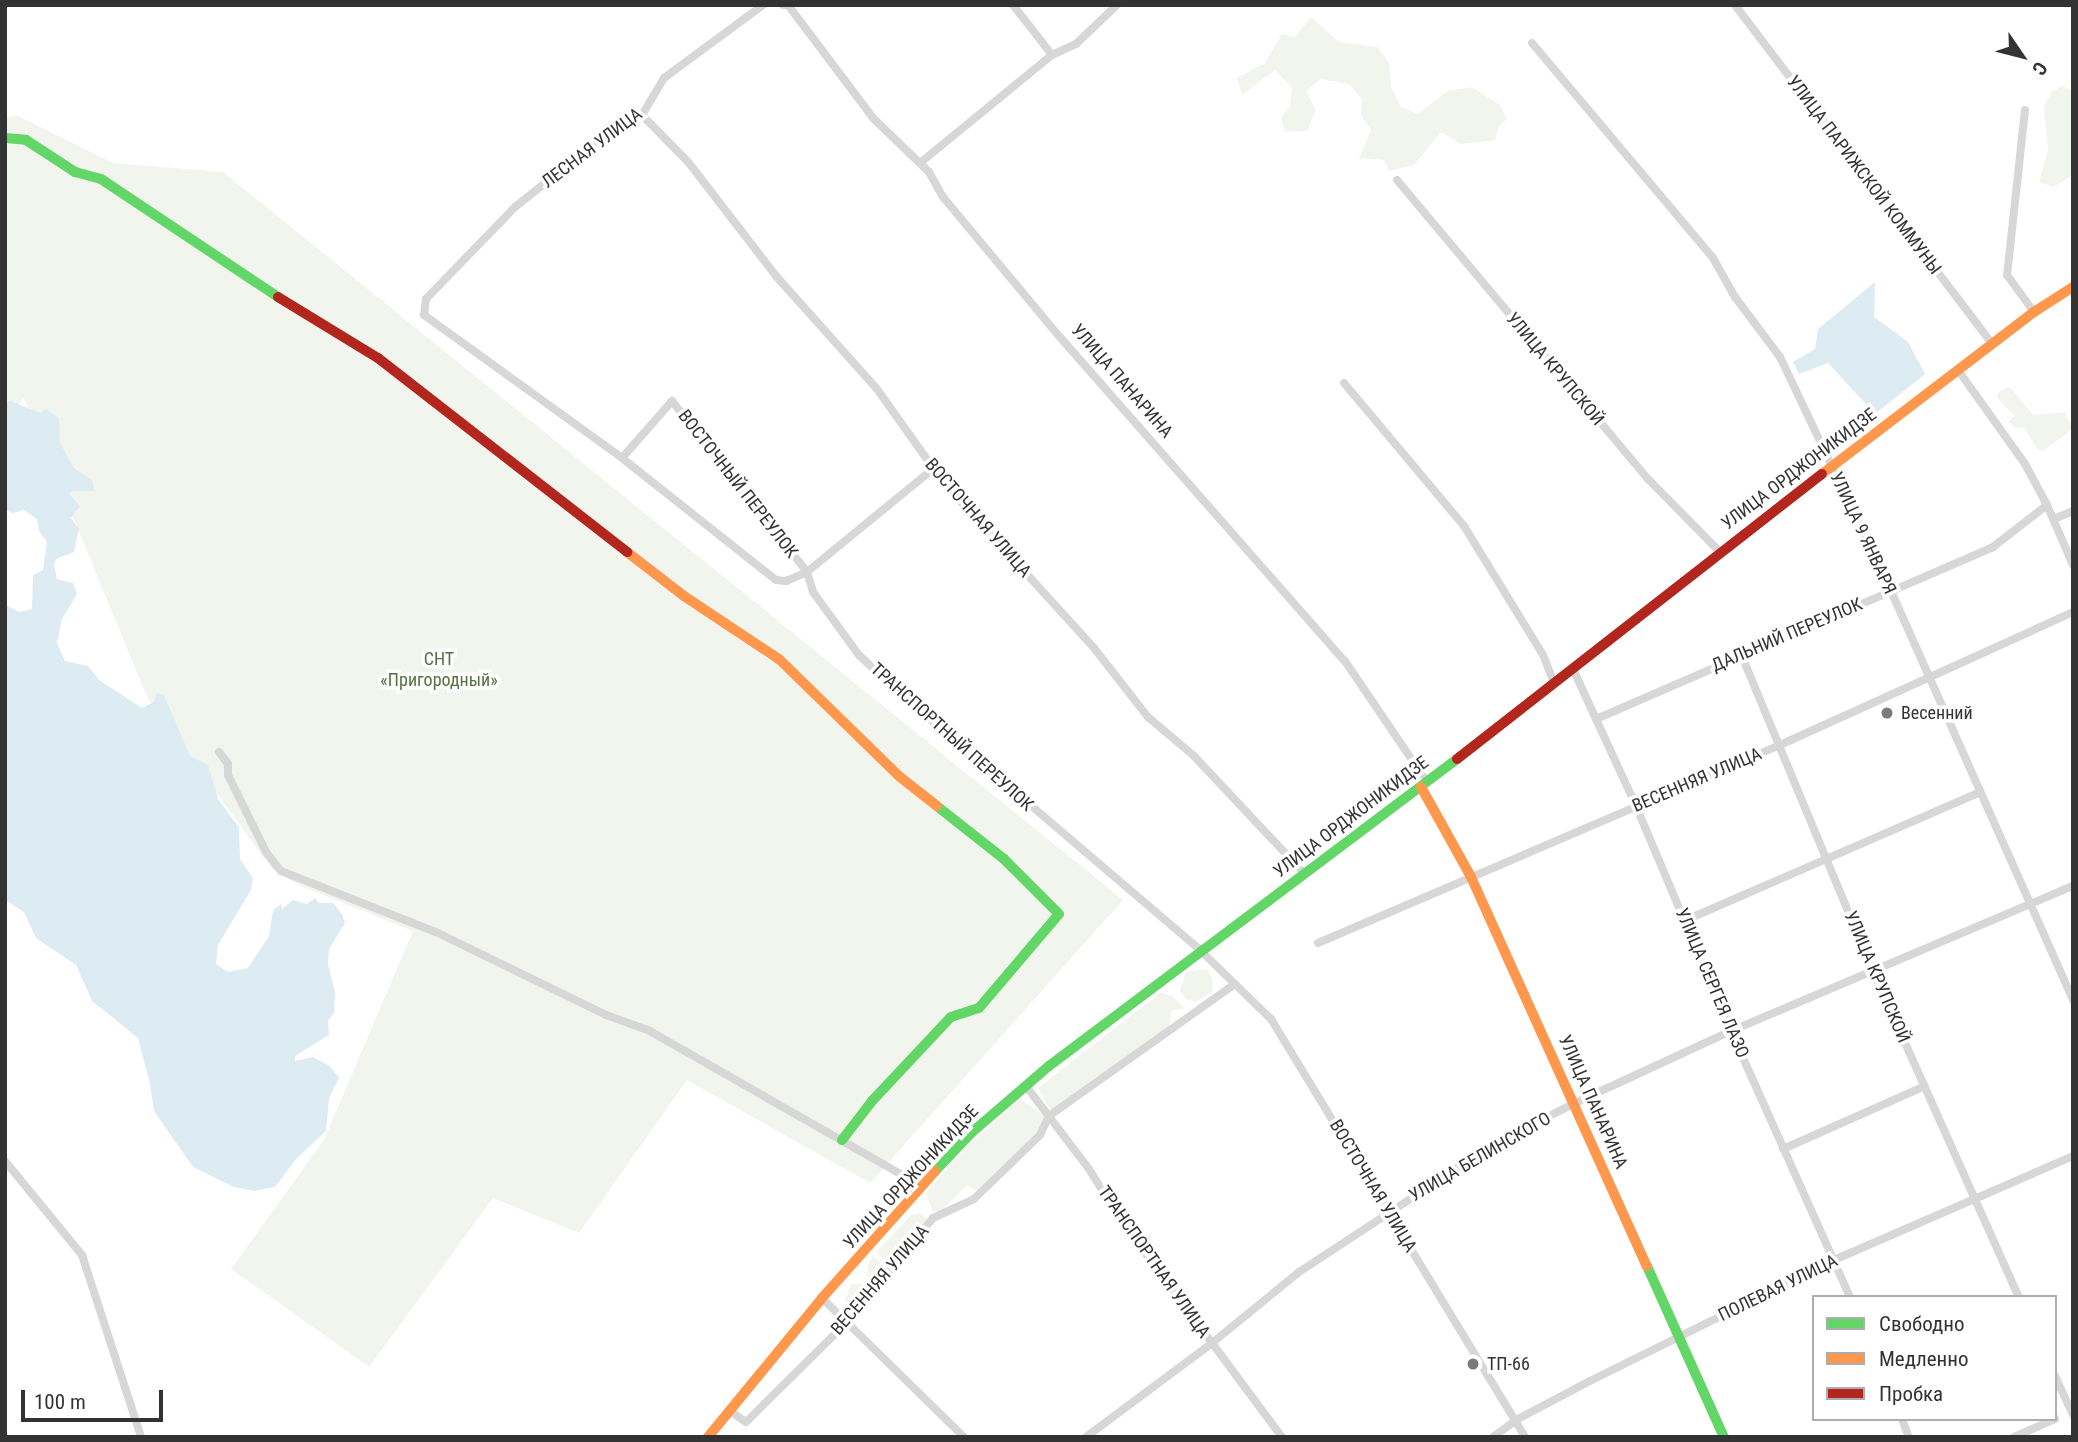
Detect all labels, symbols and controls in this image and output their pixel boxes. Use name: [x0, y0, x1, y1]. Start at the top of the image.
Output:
north arrow: [1987, 21, 2057, 91]
text: С: [2027, 57, 2052, 79]
street label: УЛИЦА ПАРИЖСКОЙ КОММУНЫ: [1782, 71, 1946, 279]
street label: ЛЕСНАЯ УЛИЦА: [538, 103, 646, 193]
street label: УЛИЦА КРУПСКОЙ: [1501, 308, 1609, 430]
street label: УЛИЦА ПАНАРИНА: [1067, 320, 1177, 442]
street label: УЛИЦА ОРДЖОНИКИДЗЕ: [1717, 404, 1881, 534]
street label: ВОСТОЧНЫЙ ПЕРЕУЛОК: [674, 406, 802, 562]
street label: ВОСТОЧНАЯ УЛИЦА: [920, 454, 1036, 582]
street label: УЛИЦА 9 ЯНВАРЯ: [1825, 468, 1901, 598]
street label: ДАЛЬНИЙ ПЕРЕУЛОК: [1708, 593, 1866, 677]
park label: СНТ «Пригородный»: [380, 649, 498, 692]
street label: ТРАНСПОРТНЫЙ ПЕРЕУЛОК: [866, 658, 1038, 816]
place label: Весенний: [1901, 702, 1973, 724]
marker: Весенний: [1879, 705, 1895, 721]
street label: ВЕСЕННЯЯ УЛИЦА: [1629, 743, 1765, 817]
street label: УЛИЦА ОРДЖОНИКИДЗЕ: [1269, 752, 1433, 882]
street label: УЛИЦА СЕРГЕЯ ЛАЗО: [1671, 905, 1753, 1061]
street label: УЛИЦА КРУПСКОЙ: [1840, 908, 1914, 1046]
street label: УЛИЦА ПАНАРИНА: [1554, 1032, 1632, 1172]
street label: УЛИЦА ОРДЖОНИКИДЗЕ: [839, 1101, 983, 1253]
street label: УЛИЦА БЕЛИНСКОГО: [1405, 1108, 1555, 1206]
street label: ВОСТОЧНАЯ УЛИЦА: [1325, 1116, 1421, 1256]
street label: ТРАНСПОРТНАЯ УЛИЦА: [1093, 1182, 1215, 1342]
street label: ВЕСЕННЯЯ УЛИЦА: [826, 1221, 934, 1339]
street label: ПОЛЕВАЯ УЛИЦА: [1715, 1250, 1841, 1326]
legend: [1812, 1295, 2057, 1421]
text: Свободно: [1879, 1312, 1965, 1336]
text: Медленно: [1879, 1347, 1968, 1371]
place label: ТП-66: [1487, 1353, 1530, 1375]
marker: ТП-66: [1465, 1356, 1481, 1372]
scale bar: [24, 1376, 166, 1420]
text: Пробка: [1879, 1382, 1943, 1406]
text: 100 m: [34, 1390, 86, 1414]

